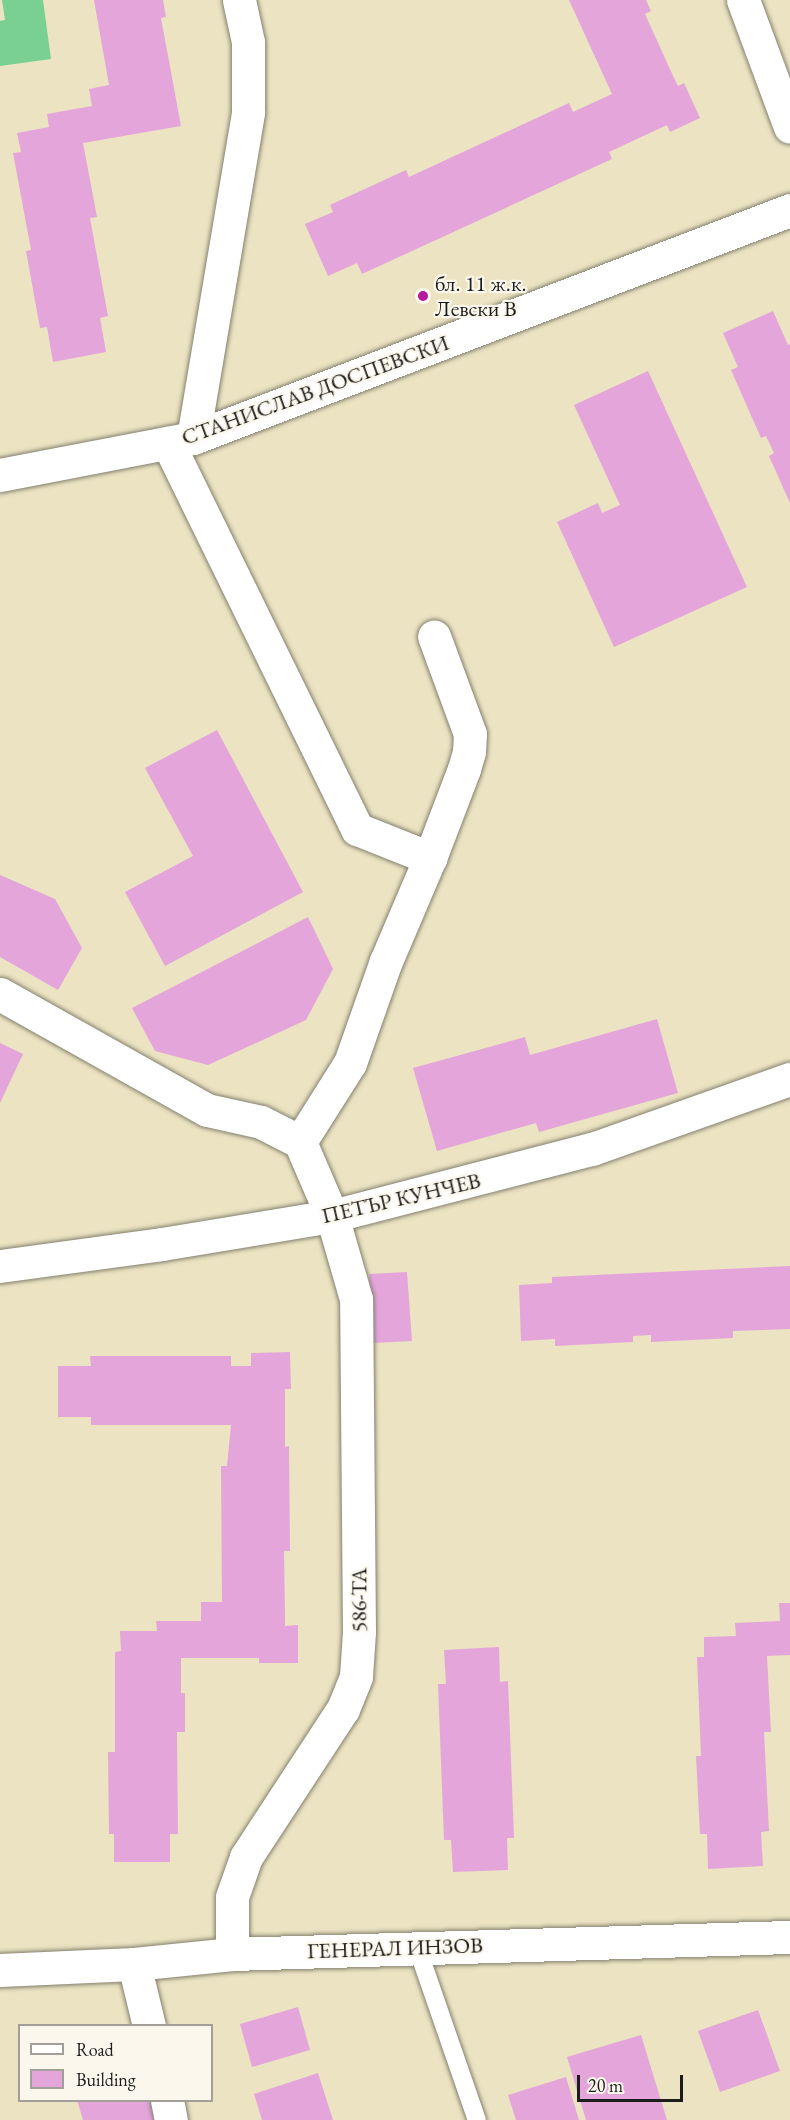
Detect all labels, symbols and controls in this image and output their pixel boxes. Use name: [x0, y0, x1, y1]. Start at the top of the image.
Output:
place label: бл. 11 ж.к. Левски В: [435, 270, 526, 322]
marker: бл. 11 ж.к. Левски В: [416, 289, 430, 303]
street label: СТАНИСЛАВ ДОСПЕВСКИ: [178, 329, 452, 451]
street label: ПЕТЪР КУНЧЕВ: [319, 1167, 483, 1229]
street label: 586-ТА: [346, 1568, 372, 1632]
street label: ГЕНЕРАЛ ИНЗОВ: [307, 1932, 483, 1964]
legend: [18, 2024, 213, 2102]
text: Road: [76, 2038, 114, 2061]
scale bar: [580, 2063, 686, 2101]
text: Building: [76, 2068, 136, 2091]
text: 20 m: [588, 2074, 623, 2097]

